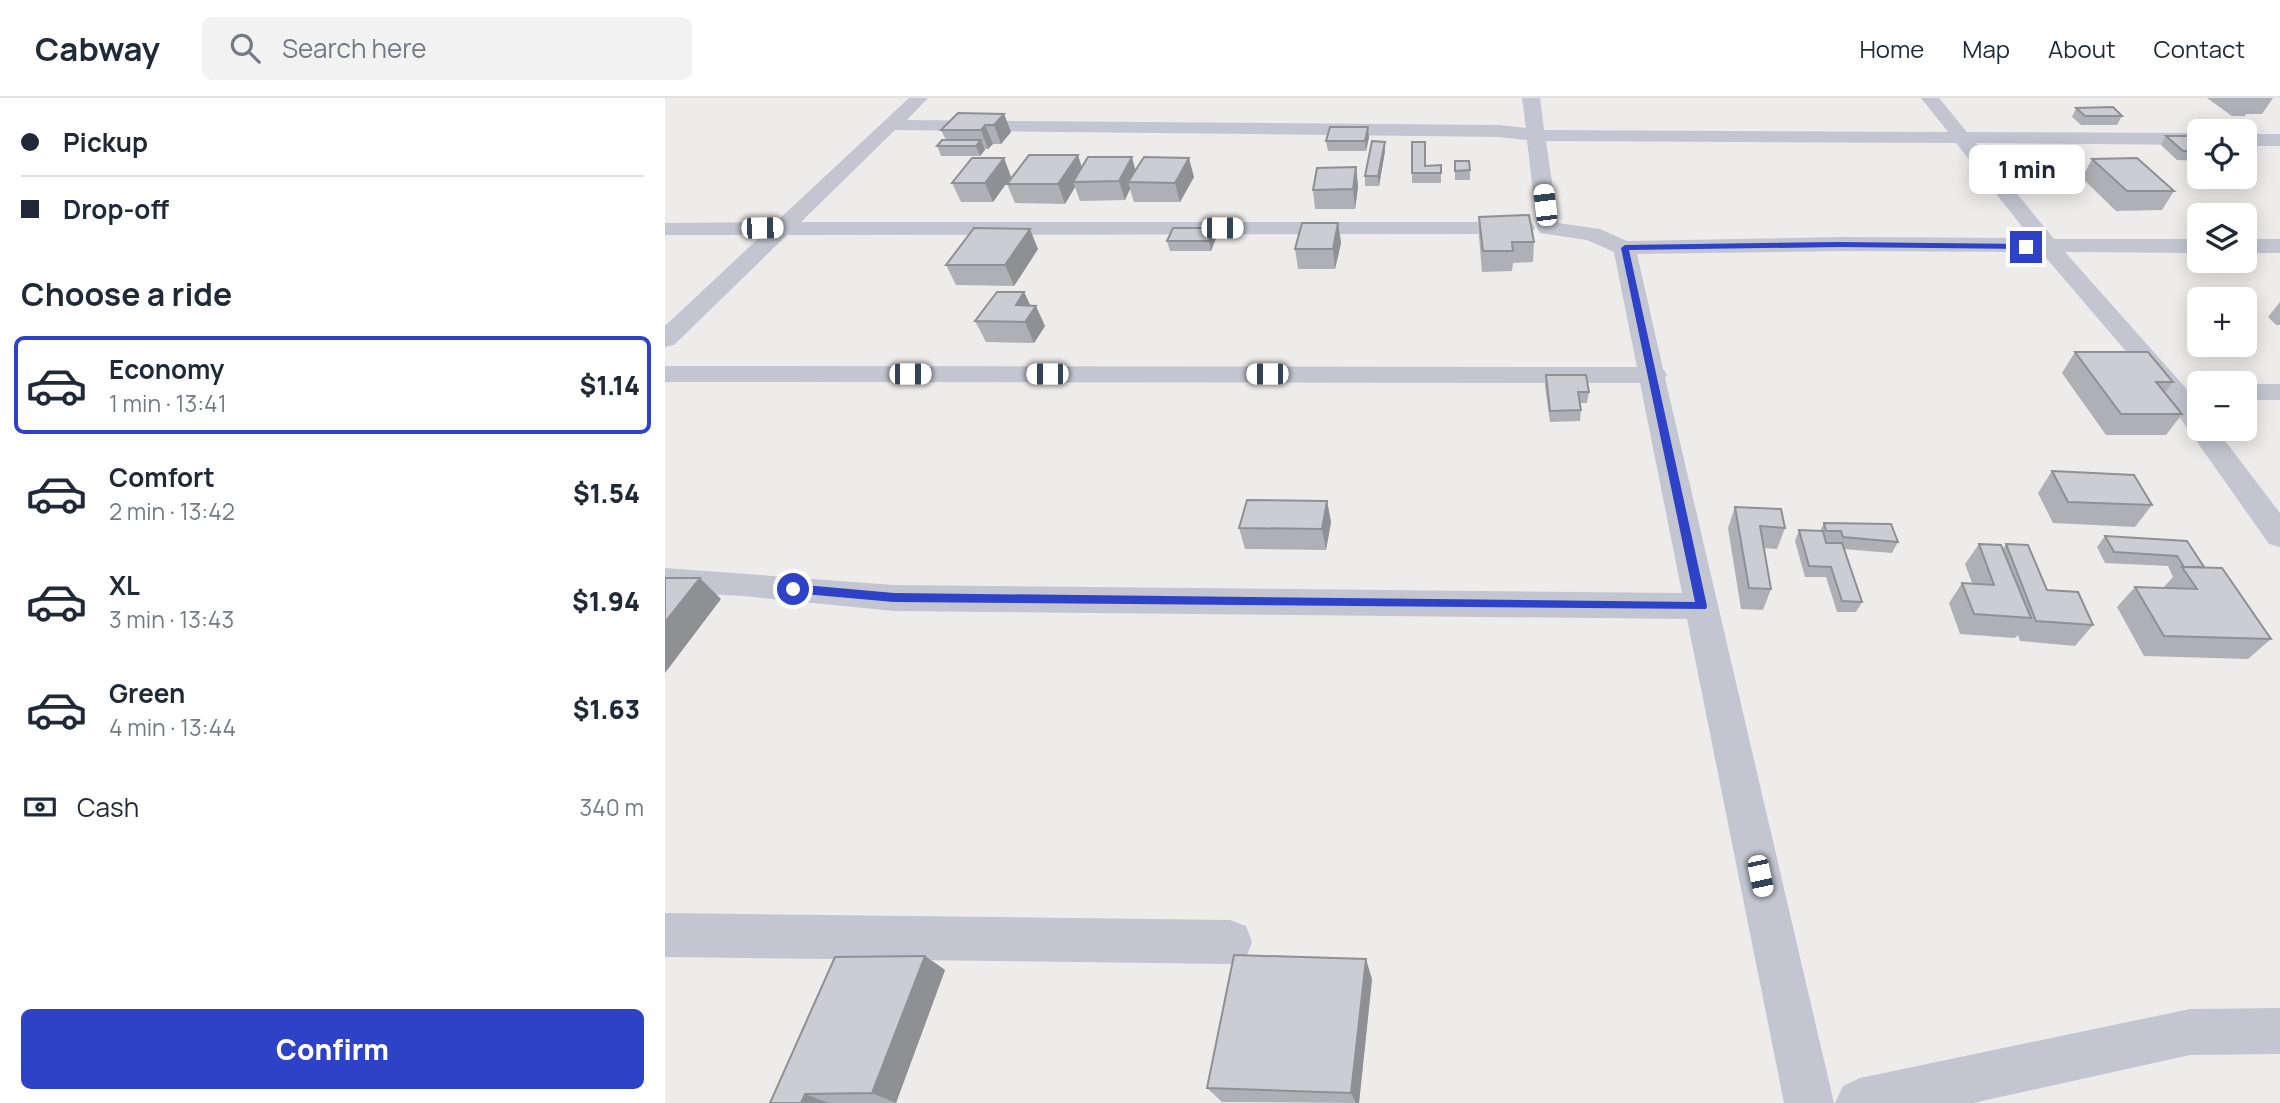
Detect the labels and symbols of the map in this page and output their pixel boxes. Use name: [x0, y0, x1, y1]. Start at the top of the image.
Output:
callout: 1 min: [1968, 145, 2084, 194]
car: [1533, 183, 1558, 227]
car: [741, 217, 784, 239]
car: [1202, 218, 1244, 239]
route end: [2010, 231, 2042, 263]
car: [890, 364, 932, 385]
car: [1027, 364, 1069, 385]
car: [1247, 364, 1289, 385]
route start: [777, 573, 809, 605]
car: [1746, 853, 1775, 899]

